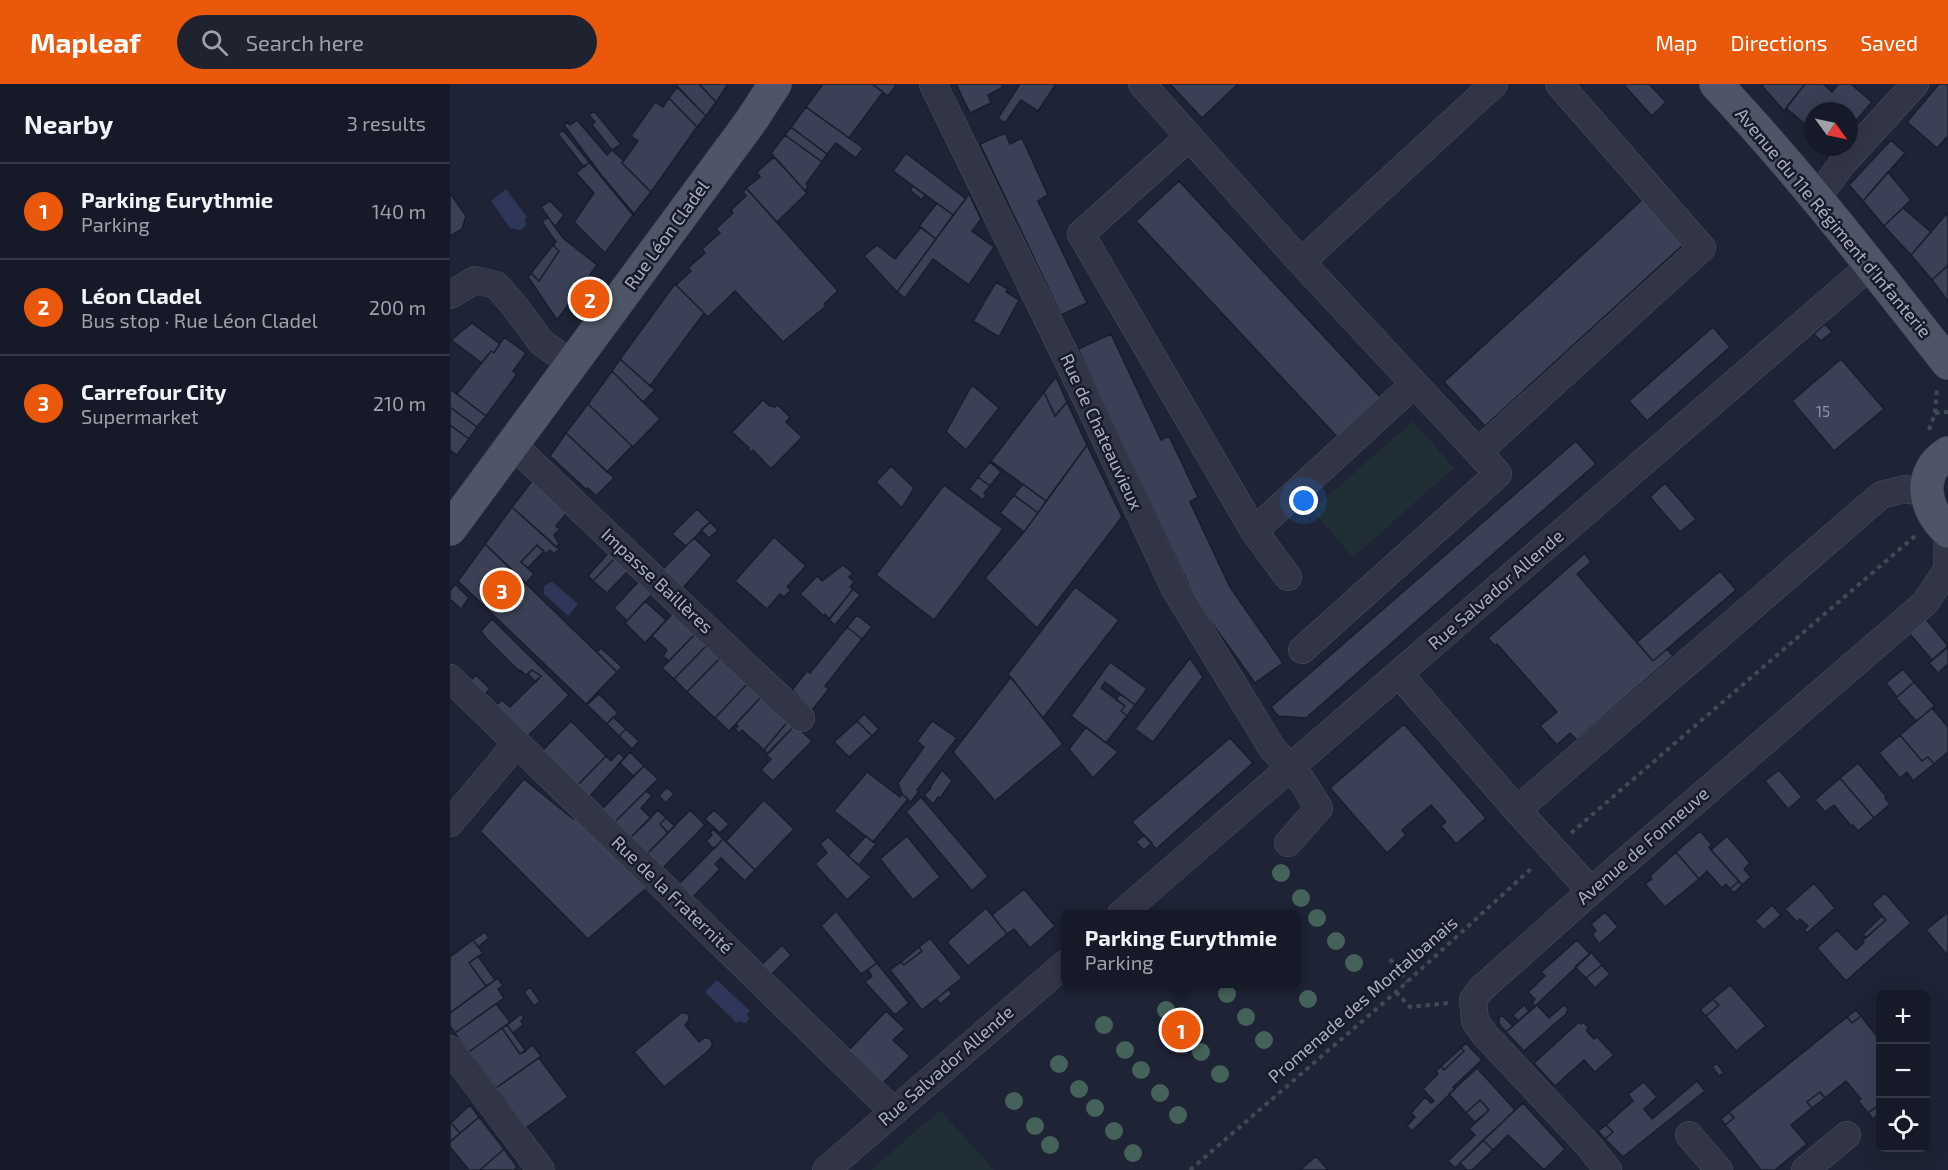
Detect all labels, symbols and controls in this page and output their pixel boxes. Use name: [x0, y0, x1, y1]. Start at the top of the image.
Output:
search box: [177, 15, 597, 69]
text: Mapleaf: [30, 25, 141, 59]
icon: search: [198, 26, 231, 59]
text: Search here: [246, 29, 364, 55]
text: Map: [1655, 30, 1698, 55]
text: Directions: [1731, 30, 1827, 55]
text: Saved: [1860, 30, 1918, 55]
north arrow: [1804, 102, 1858, 156]
street label: Avenue du 11e Régiment d'Infanterie: [1731, 103, 1936, 342]
text: Nearby: [24, 108, 113, 139]
text: 3 results: [347, 111, 426, 135]
street label: Rue Léon Cladel: [619, 175, 714, 293]
text: Parking Eurythmie: [81, 186, 273, 212]
text: 1: [39, 199, 48, 223]
text: 140 m: [372, 199, 426, 223]
text: Parking: [81, 212, 150, 236]
pin: 2: [570, 276, 610, 322]
text: Léon Cladel: [81, 282, 202, 308]
text: 2: [38, 295, 49, 319]
text: 200 m: [369, 295, 426, 319]
text: Bus stop · Rue Léon Cladel: [81, 308, 318, 332]
street label: Rue de Chateauvieux: [1056, 350, 1148, 514]
text: Carrefour City: [81, 378, 226, 404]
text: 3: [38, 391, 49, 415]
text: 210 m: [373, 391, 426, 415]
house number: 15: [1816, 402, 1830, 420]
text: Supermarket: [81, 404, 199, 428]
your location: [1289, 486, 1318, 515]
street label: Impasse Baillères: [597, 523, 718, 638]
street label: Rue Salvador Allende: [1423, 524, 1568, 654]
pin: 3: [482, 568, 522, 612]
street label: Avenue de Fonneuve: [1572, 782, 1713, 909]
street label: Rue de la Fraternité: [608, 831, 738, 958]
popup: [1061, 910, 1301, 988]
street label: Promenade des Montalbanais: [1263, 911, 1461, 1087]
text: Parking Eurythmie: [1085, 924, 1277, 950]
text: Parking: [1085, 950, 1154, 974]
map controls: [1876, 990, 1930, 1152]
button: +: [1876, 990, 1930, 1044]
street label: Rue Salvador Allende: [873, 1000, 1018, 1130]
pin: 1: [1162, 1008, 1200, 1052]
button: −: [1876, 1044, 1930, 1098]
button: locate: [1876, 1098, 1930, 1152]

